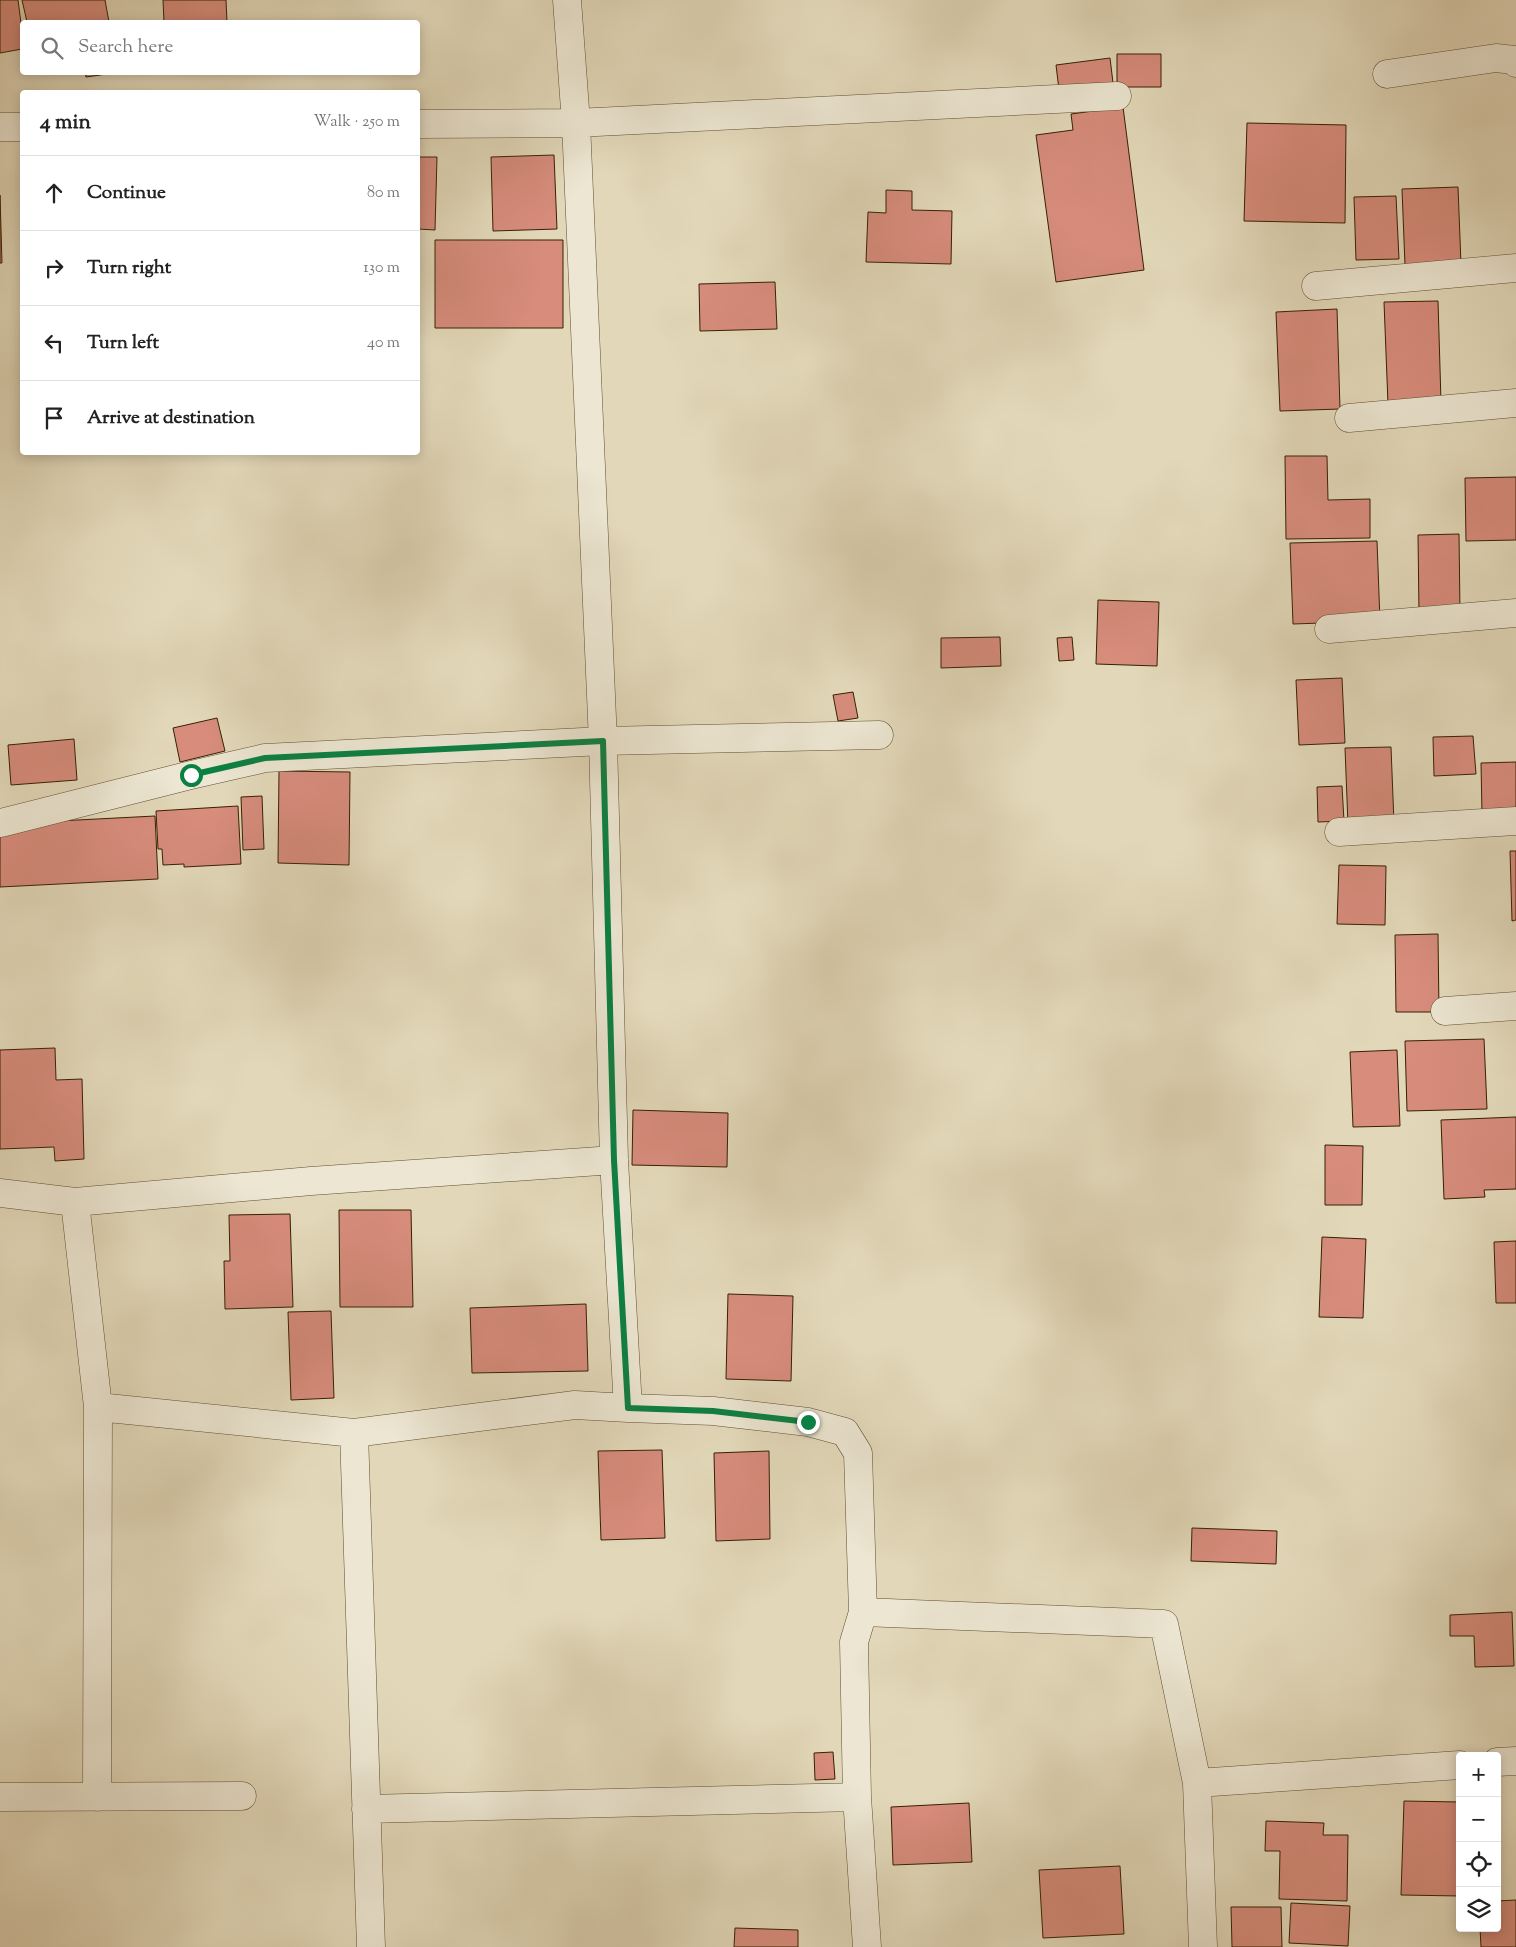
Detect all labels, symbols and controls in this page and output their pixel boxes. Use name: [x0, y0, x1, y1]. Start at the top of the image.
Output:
search box: [20, 20, 420, 75]
icon: search: [38, 34, 66, 62]
text: Search here: [78, 34, 173, 61]
text: 4 min: [40, 108, 91, 138]
text: Walk · 250 m: [314, 111, 400, 134]
icon: ahead: [40, 179, 68, 207]
text: Continue: [87, 180, 166, 207]
text: 80 m: [367, 182, 400, 205]
icon: right: [40, 254, 68, 282]
text: Turn right: [87, 255, 171, 282]
text: 130 m: [363, 257, 400, 280]
icon: left: [40, 329, 68, 357]
text: Turn left: [87, 330, 159, 357]
text: 40 m: [367, 332, 400, 355]
icon: arrive: [40, 404, 68, 432]
text: Arrive at destination: [87, 405, 255, 432]
route start: [180, 764, 203, 787]
route end: [797, 1411, 820, 1434]
map controls: [1456, 1752, 1501, 1932]
button: +: [1456, 1752, 1501, 1797]
button: −: [1456, 1797, 1501, 1842]
button: locate: [1456, 1842, 1501, 1887]
button: layers: [1456, 1887, 1501, 1932]

